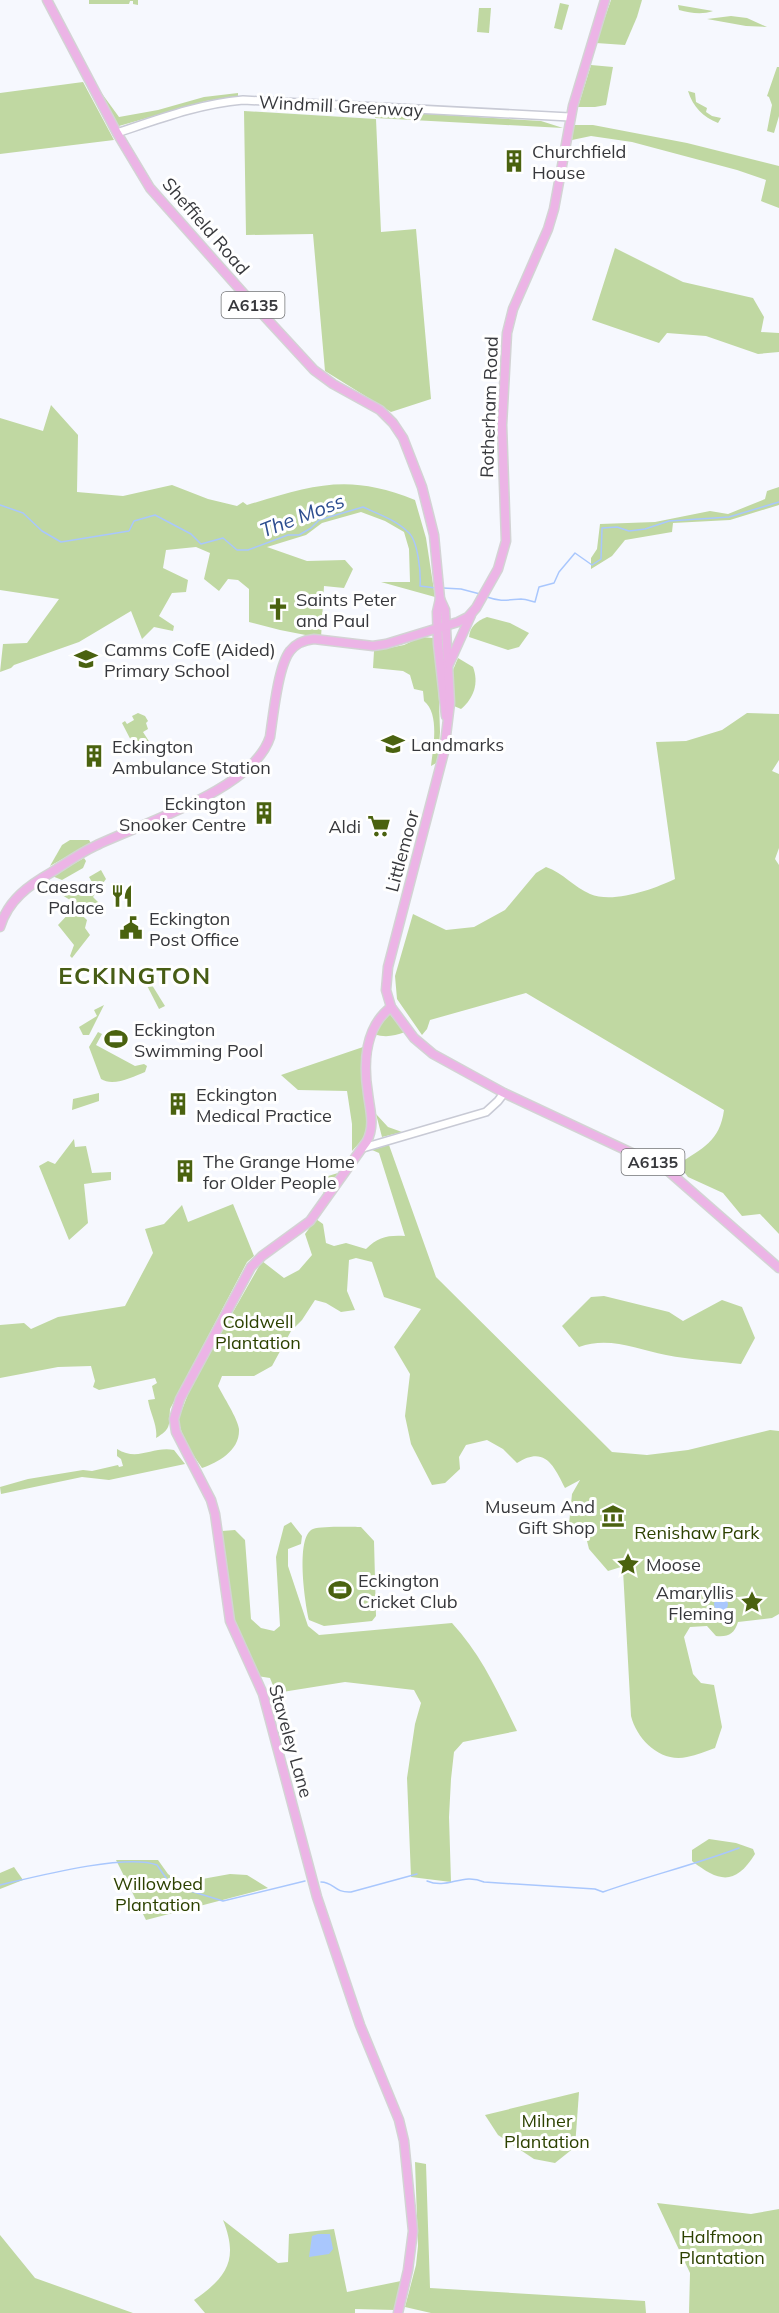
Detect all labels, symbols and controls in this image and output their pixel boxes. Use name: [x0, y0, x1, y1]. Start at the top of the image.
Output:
street label: Windmill Greenway: [258, 90, 424, 122]
place label: Churchfield House: [532, 140, 626, 184]
building icon: Churchfield House: [501, 148, 527, 174]
street label: Sheffield Road: [158, 173, 254, 279]
road number: A6135: [222, 292, 284, 318]
street label: Rotherham Road: [475, 336, 503, 478]
water label: The Moss: [256, 487, 348, 542]
place label: Saints Peter and Paul: [296, 588, 397, 632]
church icon: Saints Peter and Paul: [265, 596, 291, 622]
place label: Camms CofE (Aided) Primary School: [104, 638, 276, 682]
school or university icon: Camms CofE (Aided) Primary School: [73, 646, 99, 672]
school or university icon: Landmarks: [380, 731, 406, 757]
place label: Landmarks: [411, 733, 504, 756]
place label: Eckington Ambulance Station: [112, 735, 271, 779]
building icon: Eckington Ambulance Station: [81, 743, 107, 769]
place label: Eckington Snooker Centre: [119, 792, 246, 836]
building icon: Eckington Snooker Centre: [251, 800, 277, 826]
street label: Littlemoor: [380, 807, 424, 894]
supermarket icon: Aldi: [366, 813, 392, 839]
place label: Aldi: [328, 815, 361, 838]
place label: Caesars Palace: [36, 875, 104, 919]
restaurant icon: Caesars Palace: [109, 883, 135, 909]
place label: Eckington Post Office: [149, 907, 239, 951]
public building icon: Eckington Post Office: [118, 915, 144, 941]
district label: ECKINGTON: [58, 960, 212, 990]
place label: Eckington Swimming Pool: [134, 1018, 263, 1062]
sports icon: Eckington Swimming Pool: [103, 1026, 129, 1052]
place label: Eckington Medical Practice: [196, 1083, 332, 1127]
building icon: Eckington Medical Practice: [165, 1091, 191, 1117]
road number: A6135: [622, 1149, 684, 1175]
place label: The Grange Home for Older People: [203, 1150, 355, 1194]
building icon: The Grange Home for Older People: [172, 1158, 198, 1184]
park label: Coldwell Plantation: [215, 1310, 301, 1354]
place label: Museum And Gift Shop: [485, 1495, 595, 1539]
museum icon: Museum And Gift Shop: [600, 1503, 626, 1529]
park label: Renishaw Park: [634, 1521, 760, 1544]
place icon: Moose: [615, 1551, 641, 1577]
place label: Moose: [646, 1553, 701, 1576]
place label: Eckington Cricket Club: [358, 1569, 458, 1613]
sports icon: Eckington Cricket Club: [327, 1577, 353, 1603]
place label: Amaryllis Fleming: [656, 1581, 734, 1625]
place icon: Amaryllis Fleming: [739, 1589, 765, 1615]
street label: Staveley Lane: [264, 1682, 318, 1800]
park label: Willowbed Plantation: [113, 1872, 203, 1916]
park label: Milner Plantation: [504, 2109, 590, 2153]
park label: Halfmoon Plantation: [679, 2225, 765, 2269]

